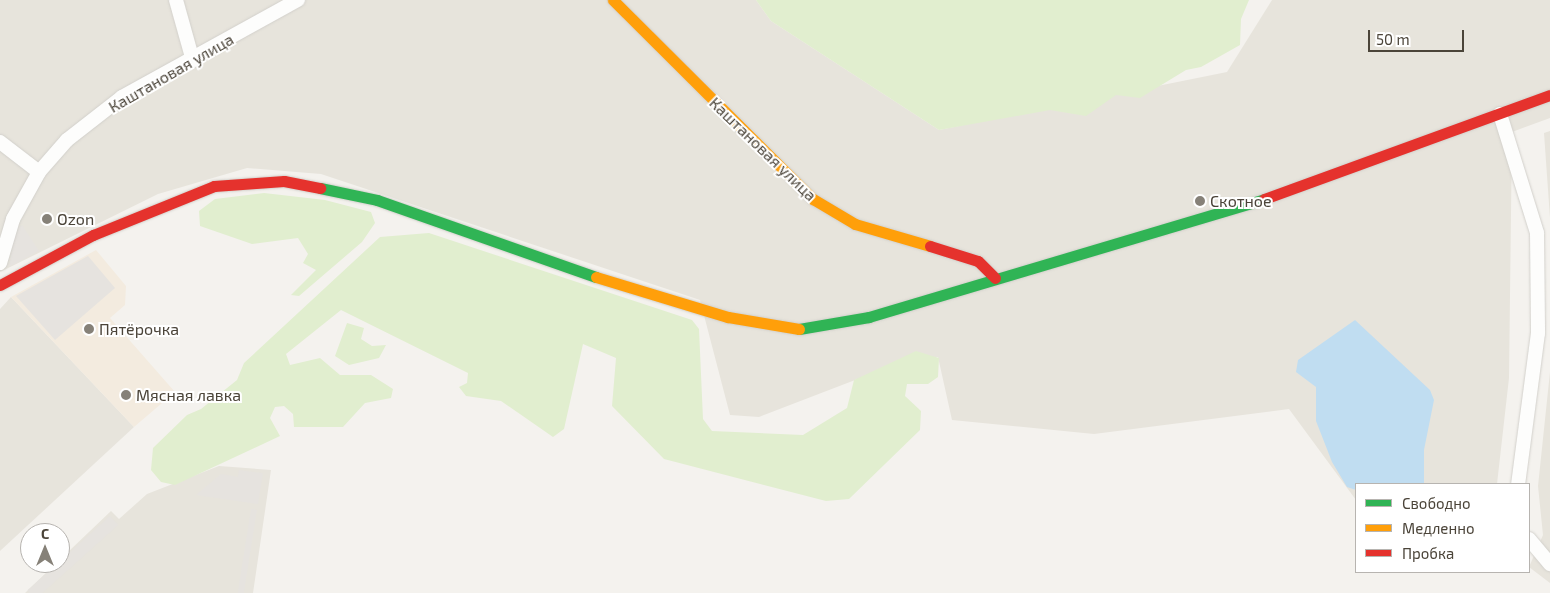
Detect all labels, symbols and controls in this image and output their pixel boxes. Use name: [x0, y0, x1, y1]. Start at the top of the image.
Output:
scale bar: [1370, 20, 1466, 52]
street label: Каштановая улица: [105, 29, 237, 117]
text: 50 m: [1376, 30, 1410, 48]
street label: Каштановая улица: [706, 93, 820, 205]
place label: Скотное: [1210, 191, 1272, 211]
marker: Скотное: [1194, 195, 1206, 207]
place label: Ozon: [57, 209, 94, 229]
marker: Ozon: [41, 213, 53, 225]
place label: Пятёрочка: [99, 319, 179, 339]
marker: Пятёрочка: [83, 323, 95, 335]
place label: Мясная лавка: [136, 385, 241, 405]
marker: Мясная лавка: [120, 389, 132, 401]
legend: [1355, 483, 1530, 573]
text: Свободно: [1402, 494, 1471, 512]
text: Медленно: [1402, 519, 1475, 537]
north arrow: [20, 523, 70, 573]
text: С: [41, 525, 49, 542]
text: Пробка: [1402, 544, 1454, 562]

